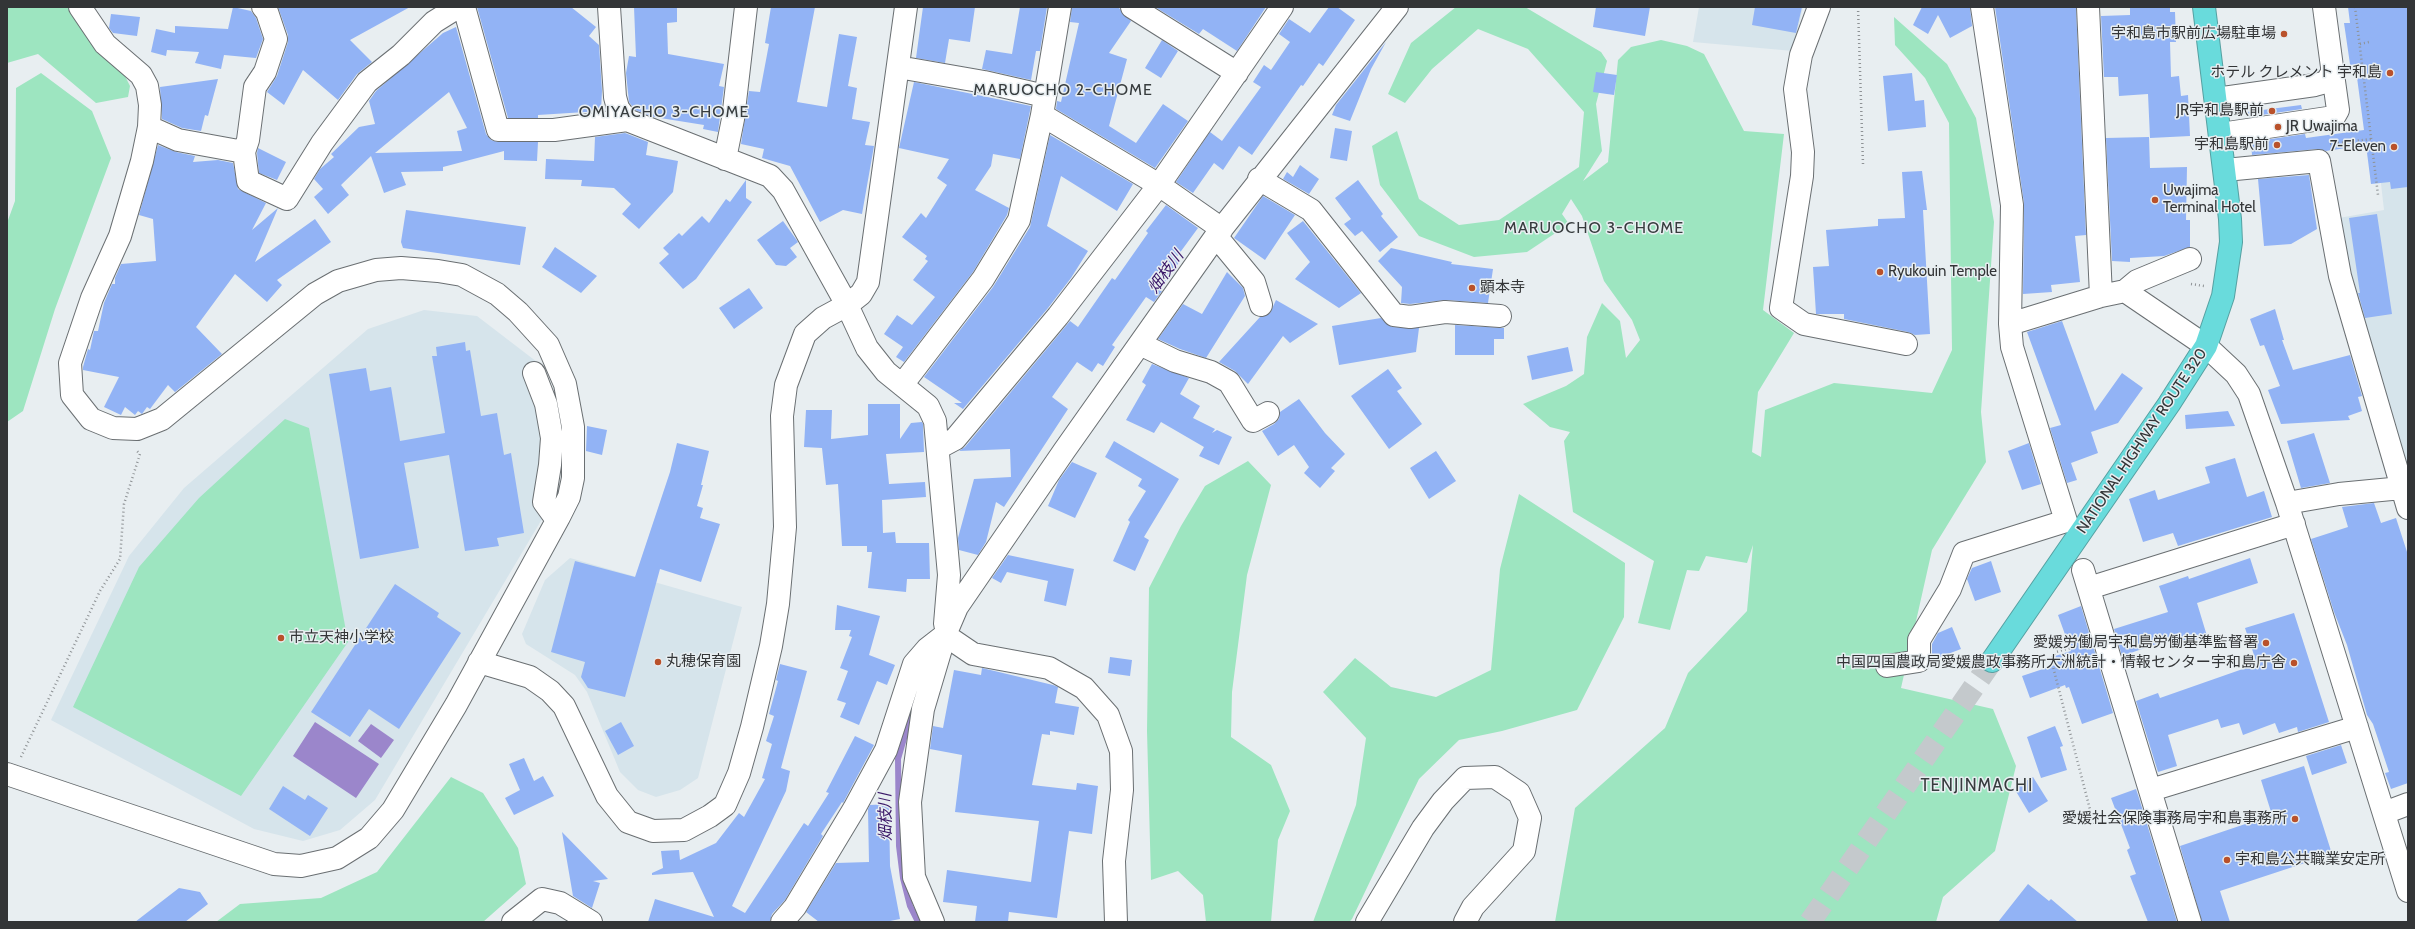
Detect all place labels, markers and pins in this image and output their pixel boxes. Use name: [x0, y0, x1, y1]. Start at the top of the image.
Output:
place label: 宇和島市駅前広場駐車場: [2111, 25, 2276, 43]
marker: 宇和島市駅前広場駐車場: [2279, 29, 2289, 39]
place label: ホテル クレメント 宇和島: [2210, 64, 2382, 82]
marker: ホテル クレメント 宇和島: [2385, 68, 2395, 78]
place label: JR宇和島駅前: [2176, 102, 2264, 120]
marker: JR宇和島駅前: [2267, 106, 2277, 116]
place label: JR Uwajima: [2286, 118, 2358, 136]
marker: JR Uwajima: [2273, 122, 2283, 132]
place label: 宇和島駅前: [2194, 136, 2269, 154]
place label: 7-Eleven: [2330, 138, 2386, 156]
marker: 宇和島駅前: [2272, 140, 2282, 150]
marker: 7-Eleven: [2389, 142, 2399, 152]
place label: Uwajima Terminal Hotel: [2163, 182, 2256, 217]
marker: Uwajima Terminal Hotel: [2150, 195, 2160, 205]
place label: Ryukouin Temple: [1888, 263, 1997, 281]
marker: Ryukouin Temple: [1875, 267, 1885, 277]
place label: 顕本寺: [1480, 279, 1525, 297]
marker: 顕本寺: [1467, 283, 1477, 293]
place label: 市立天神小学校: [289, 629, 394, 647]
marker: 市立天神小学校: [276, 633, 286, 643]
place label: 愛媛労働局宇和島労働基準監督署: [2033, 634, 2258, 652]
marker: 愛媛労働局宇和島労働基準監督署: [2261, 638, 2271, 648]
place label: 丸穂保育園: [666, 653, 741, 671]
place label: 中国四国農政局愛媛農政事務所大洲統計・情報センター宇和島庁舎: [1836, 654, 2286, 672]
marker: 丸穂保育園: [653, 657, 663, 667]
marker: 中国四国農政局愛媛農政事務所大洲統計・情報センター宇和島庁舎: [2289, 658, 2299, 668]
place label: 愛媛社会保険事務局宇和島事務所: [2062, 810, 2287, 828]
marker: 愛媛社会保険事務局宇和島事務所: [2290, 814, 2300, 824]
place label: 宇和島公共職業安定所: [2235, 851, 2385, 869]
marker: 宇和島公共職業安定所: [2222, 855, 2232, 865]

